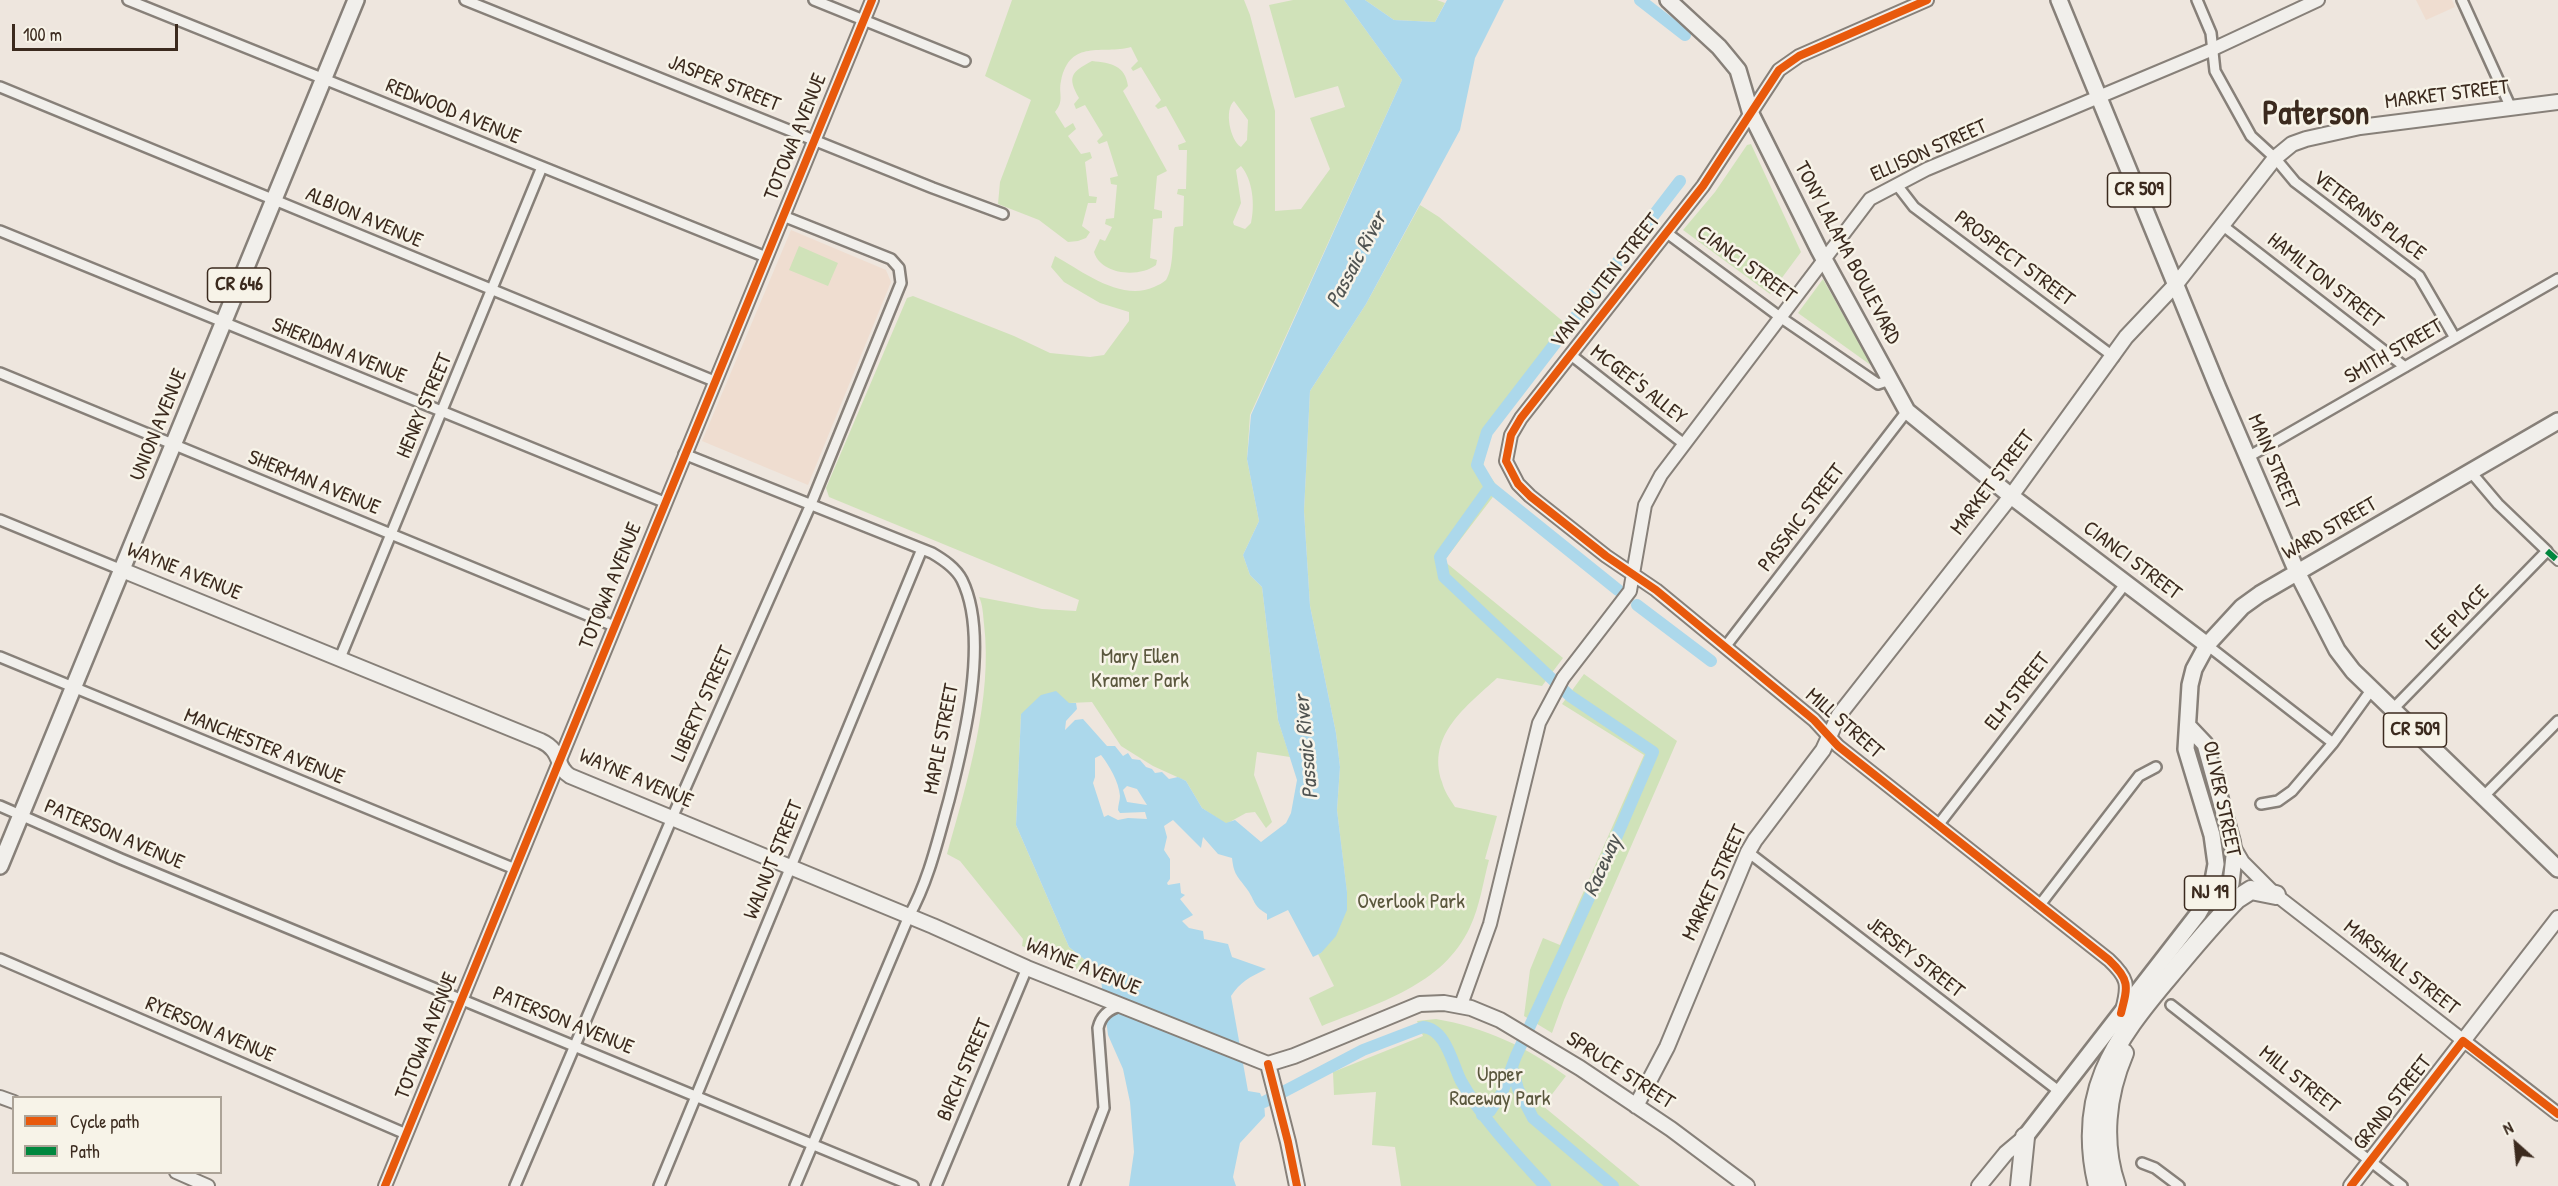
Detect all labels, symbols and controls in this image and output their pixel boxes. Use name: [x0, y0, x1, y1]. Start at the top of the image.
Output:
scale bar: [15, 12, 182, 50]
text: 100 m: [23, 22, 62, 47]
street label: JASPER STREET: [664, 50, 784, 118]
street label: TOTOWA AVENUE: [759, 70, 833, 204]
street label: REDWOOD AVENUE: [382, 73, 524, 151]
street label: MARKET STREET: [2384, 75, 2510, 115]
district label: Paterson: [2263, 95, 2369, 135]
street label: ELLISON STREET: [1867, 114, 1991, 188]
street label: TONY LALAMA BOULEVARD: [1788, 157, 1906, 349]
street label: VETERANS PLACE: [2308, 165, 2430, 267]
road number: CR 509: [2108, 173, 2170, 207]
street label: ALBION AVENUE: [302, 182, 426, 254]
street label: PROSPECT STREET: [1949, 206, 2079, 312]
water label: Passaic River: [1321, 208, 1393, 312]
street label: VAN HOUTEN STREET: [1546, 209, 1666, 353]
street label: CIANCI STREET: [1691, 221, 1801, 309]
street label: HAMILTON STREET: [2262, 228, 2388, 334]
road number: CR 646: [208, 268, 270, 302]
street label: SHERIDAN AVENUE: [268, 313, 410, 389]
street label: SMITH STREET: [2341, 314, 2447, 390]
street label: MCGEE'S ALLEY: [1585, 340, 1691, 430]
street label: HENRY STREET: [392, 350, 458, 462]
street label: UNION AVENUE: [125, 365, 193, 485]
street label: MAIN STREET: [2242, 411, 2304, 513]
street label: MARKET STREET: [1945, 426, 2041, 540]
street label: SHERMAN AVENUE: [244, 445, 384, 521]
street label: PASSAIC STREET: [1753, 459, 1851, 577]
street label: WARD STREET: [2278, 492, 2382, 566]
street label: CIANCI STREET: [2078, 516, 2186, 606]
street label: TOTOWA AVENUE: [574, 519, 648, 653]
street label: WAYNE AVENUE: [123, 538, 245, 606]
street label: LEE PLACE: [2421, 580, 2495, 656]
street label: LIBERTY STREET: [666, 642, 740, 766]
park label: Mary Ellen Kramer Park: [1091, 644, 1189, 694]
street label: ELM STREET: [1980, 648, 2056, 736]
street label: MAPLE STREET: [919, 682, 965, 796]
street label: MILL STREET: [1800, 683, 1888, 765]
water label: Passaic River: [1289, 694, 1325, 800]
street label: MANCHESTER AVENUE: [180, 703, 348, 791]
road number: CR 509: [2384, 713, 2446, 747]
street label: OLIVER STREET: [2196, 739, 2246, 859]
street label: WAYNE AVENUE: [575, 744, 697, 814]
street label: PATERSON AVENUE: [40, 794, 188, 876]
street label: WALNUT STREET: [739, 797, 809, 923]
street label: MARKET STREET: [1677, 821, 1753, 945]
water label: Raceway: [1578, 831, 1628, 901]
road number: NJ 19: [2184, 876, 2236, 910]
park label: Overlook Park: [1357, 889, 1465, 915]
street label: JERSEY STREET: [1861, 912, 1969, 1004]
street label: MARSHALL STREET: [2338, 915, 2464, 1021]
street label: WAYNE AVENUE: [1022, 933, 1144, 1001]
street label: TOTOWA AVENUE: [390, 969, 464, 1103]
street label: PATERSON AVENUE: [489, 981, 637, 1061]
street label: RYERSON AVENUE: [141, 991, 279, 1069]
street label: BIRCH STREET: [932, 1015, 998, 1125]
street label: SPRUCE STREET: [1561, 1027, 1679, 1115]
street label: MILL STREET: [2254, 1041, 2344, 1119]
street label: GRAND STREET: [2348, 1051, 2438, 1155]
park label: Upper Raceway Park: [1449, 1062, 1551, 1112]
legend: [12, 1096, 222, 1174]
text: Cycle path: [70, 1109, 139, 1134]
north arrow: [2486, 1114, 2546, 1174]
text: N: [2499, 1116, 2517, 1140]
text: Path: [70, 1139, 99, 1164]

